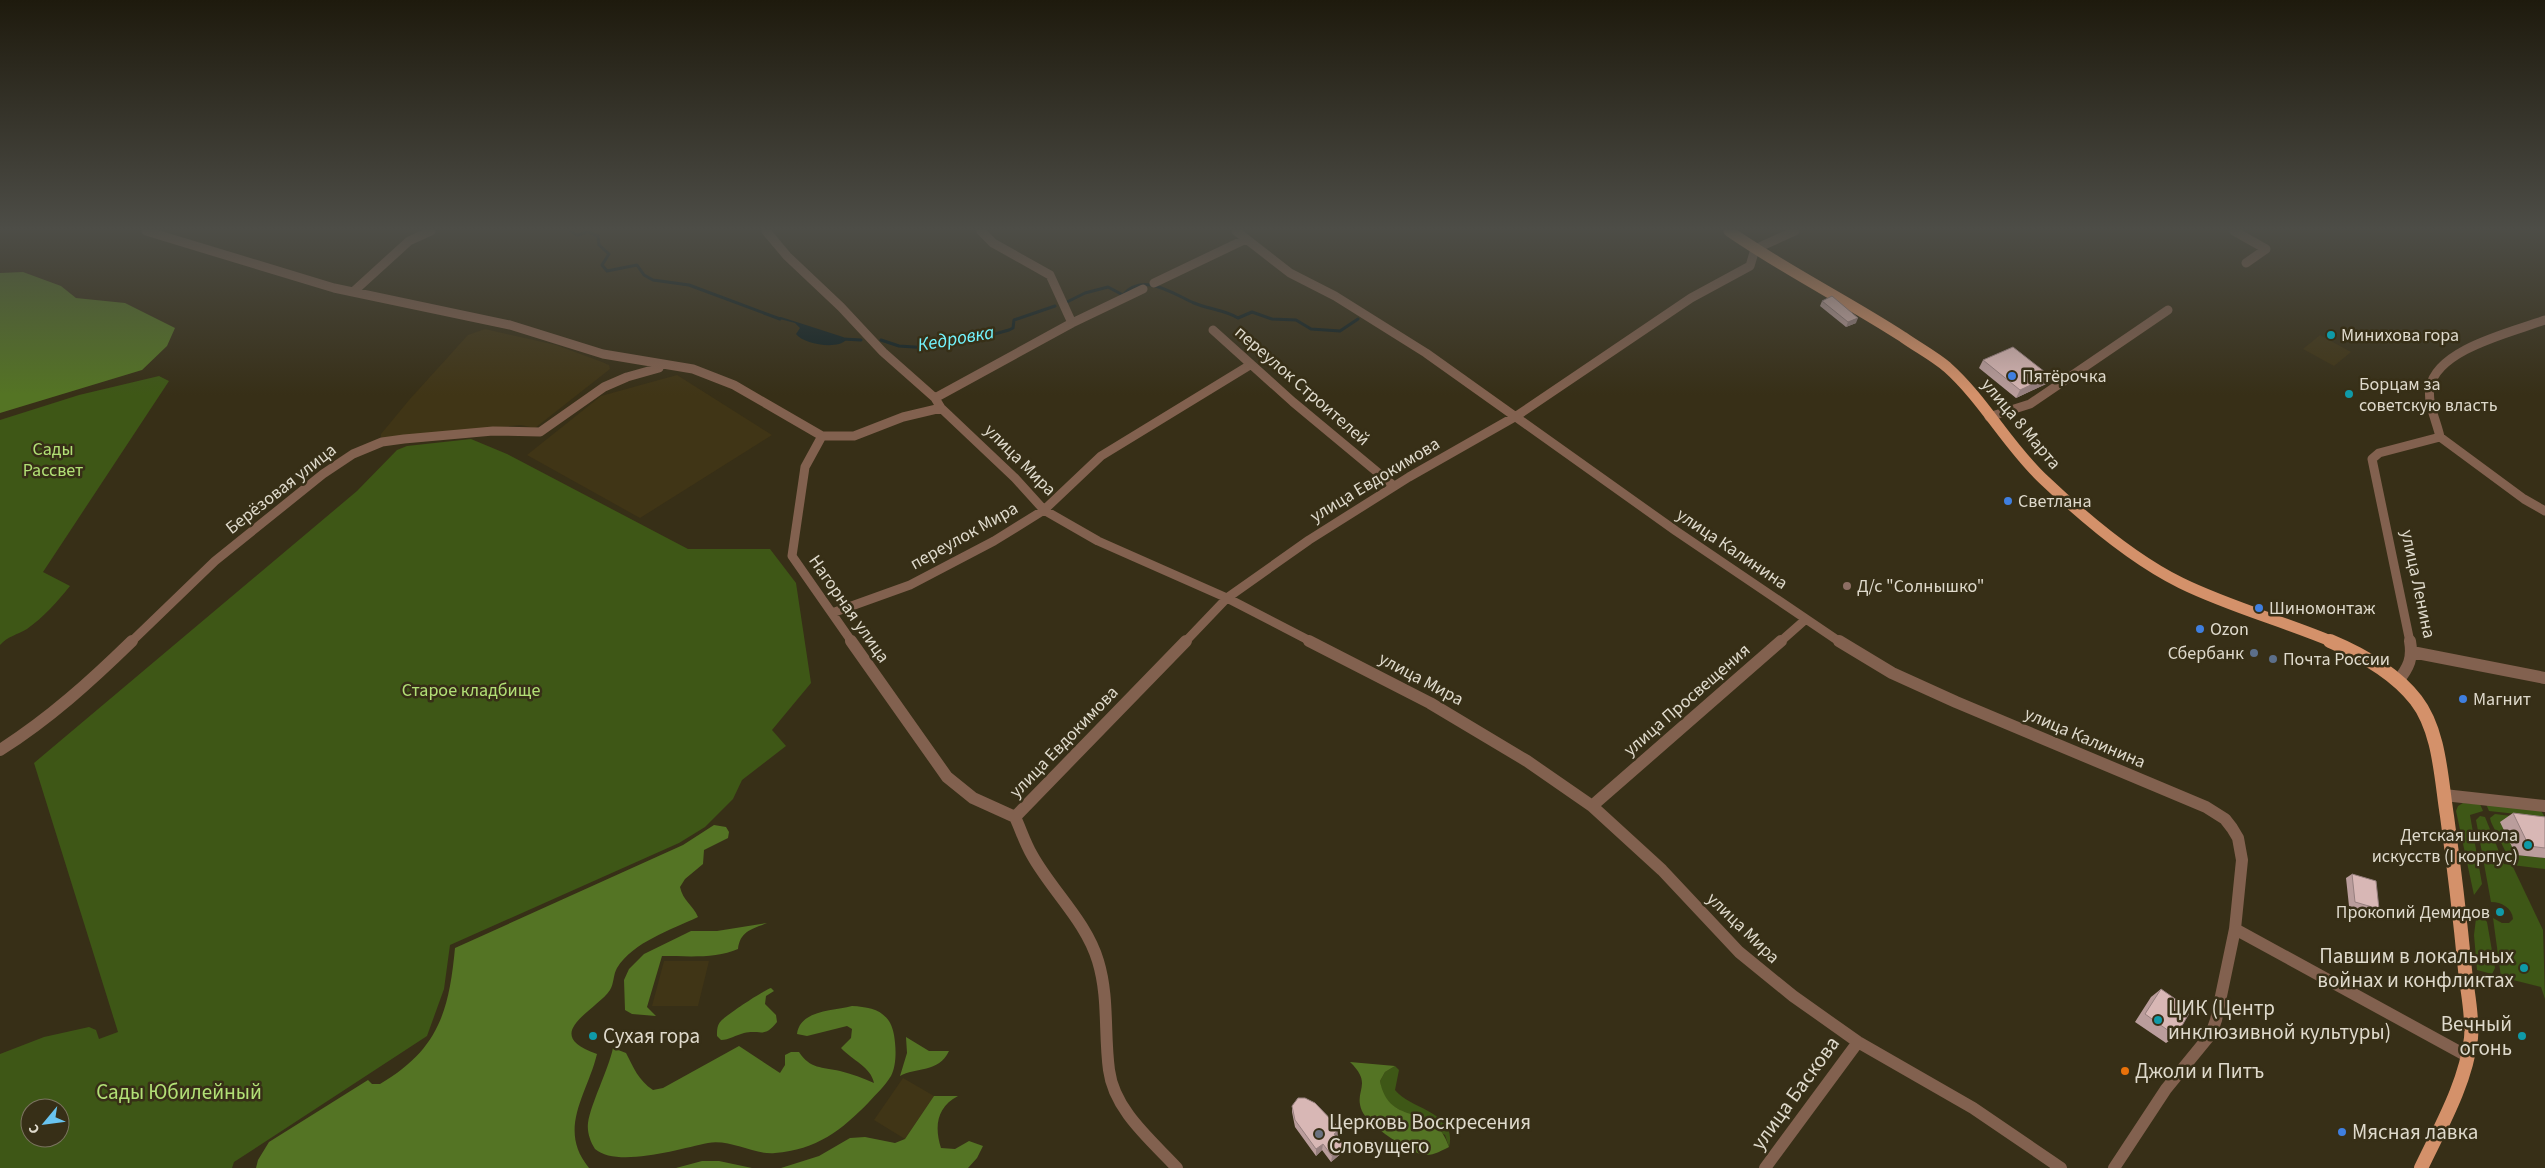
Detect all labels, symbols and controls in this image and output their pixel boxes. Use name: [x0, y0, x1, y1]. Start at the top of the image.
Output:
water label: Кедровка: [916, 319, 996, 359]
street label: переулок Строителей: [1229, 320, 1375, 452]
place label: Минихова гора: [2341, 323, 2459, 348]
marker: Минихова гора: [2325, 329, 2337, 341]
place label: Пятёрочка: [2022, 364, 2107, 389]
marker: Пятёрочка: [2006, 370, 2018, 382]
place label: Борцам за советскую власть: [2359, 372, 2498, 418]
street label: улица 8 Марта: [1975, 373, 2067, 475]
marker: Борцам за советскую власть: [2343, 388, 2355, 400]
street label: улица Мира: [978, 418, 1062, 502]
street label: улица Евдокимова: [1305, 431, 1445, 529]
park label: Сады Рассвет: [23, 437, 83, 483]
street label: Берёзовая улица: [220, 438, 342, 540]
place label: Светлана: [2018, 489, 2092, 514]
marker: Светлана: [2002, 495, 2014, 507]
street label: переулок Мира: [905, 496, 1023, 576]
street label: улица Калинина: [1671, 502, 1793, 596]
street label: улица Ленина: [2394, 527, 2442, 641]
street label: Нагорная улица: [802, 550, 896, 668]
place label: Д/с "Солнышко": [1857, 574, 1985, 599]
marker: Д/с "Солнышко": [1841, 580, 1853, 592]
place label: Шиномонтаж: [2269, 596, 2376, 621]
marker: Шиномонтаж: [2253, 602, 2265, 614]
place label: Ozon: [2210, 617, 2249, 642]
marker: Ozon: [2194, 623, 2206, 635]
street label: улица Просвещения: [1618, 638, 1756, 762]
place label: Сбербанк: [2168, 641, 2244, 666]
street label: улица Мира: [1374, 646, 1468, 712]
marker: Сбербанк: [2248, 647, 2260, 659]
place label: Почта России: [2283, 647, 2390, 672]
marker: Почта России: [2267, 653, 2279, 665]
park label: Старое кладбище: [402, 678, 540, 703]
street label: улица Евдокимова: [1004, 680, 1124, 804]
place label: Магнит: [2473, 687, 2531, 712]
marker: Магнит: [2457, 693, 2469, 705]
street label: улица Калинина: [2021, 701, 2149, 775]
place label: Детская школа искусств (I корпус): [2372, 823, 2518, 869]
marker: Детская школа искусств (I корпус): [2522, 839, 2534, 851]
street label: улица Мира: [1701, 887, 1785, 969]
place label: Прокопий Демидов: [2336, 900, 2490, 925]
marker: Прокопий Демидов: [2494, 906, 2506, 918]
place label: Павшим в локальных войнах и конфликтах: [2317, 941, 2515, 995]
marker: Павшим в локальных войнах и конфликтах: [2518, 962, 2530, 974]
place label: ЦИК (Центр инклюзивной культуры): [2168, 993, 2391, 1047]
place label: Вечный огонь: [2441, 1009, 2512, 1063]
marker: ЦИК (Центр инклюзивной культуры): [2152, 1014, 2164, 1026]
place label: Сухая гора: [603, 1021, 700, 1051]
marker: Сухая гора: [587, 1030, 599, 1042]
street label: улица Баскова: [1743, 1030, 1847, 1156]
marker: Вечный огонь: [2516, 1030, 2528, 1042]
place label: Джоли и Питъ: [2135, 1056, 2264, 1086]
marker: Джоли и Питъ: [2119, 1065, 2131, 1077]
park label: Сады Юбилейный: [96, 1077, 262, 1107]
north arrow: [20, 1098, 70, 1148]
place label: Церковь Воскресения Словущего: [1329, 1107, 1531, 1161]
place label: Мясная лавка: [2352, 1117, 2478, 1147]
text: С: [24, 1120, 45, 1137]
marker: Мясная лавка: [2336, 1126, 2348, 1138]
marker: Церковь Воскресения Словущего: [1313, 1128, 1325, 1140]

